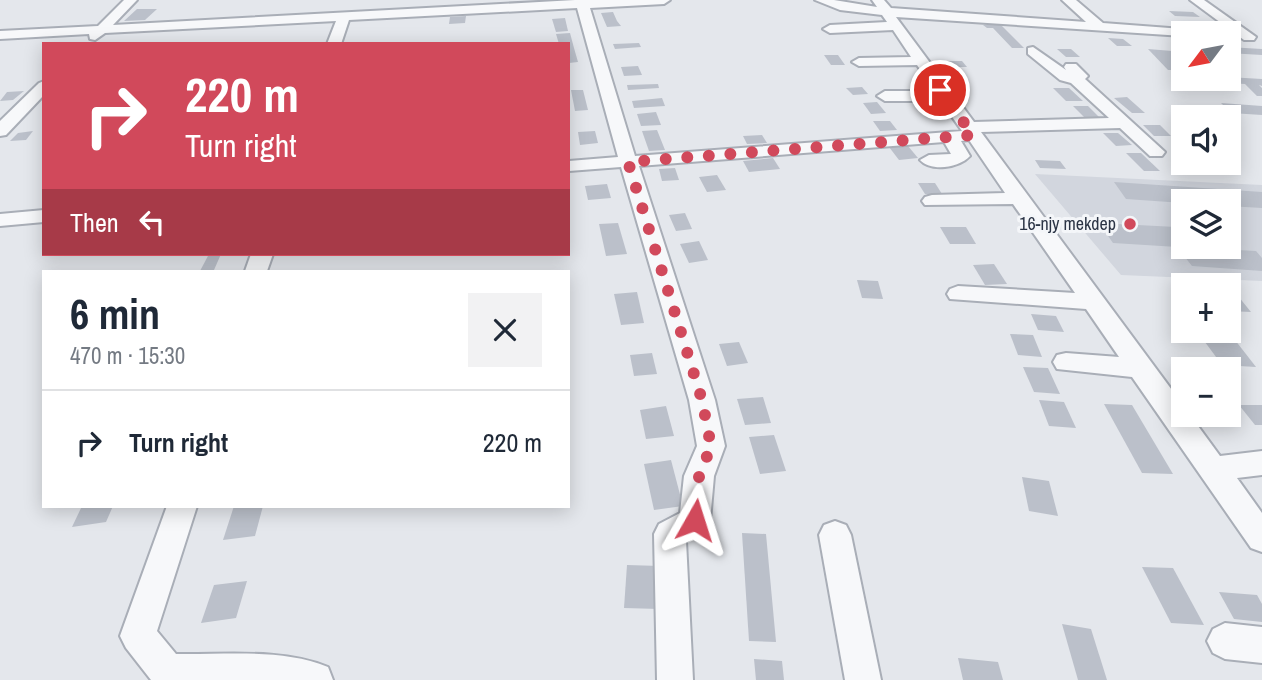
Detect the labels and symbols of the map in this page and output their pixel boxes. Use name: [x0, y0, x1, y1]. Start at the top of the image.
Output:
north arrow: [1171, 21, 1241, 91]
pin: [910, 60, 970, 120]
place label: 16-njy mekdep: [1019, 211, 1116, 236]
marker: 16-njy mekdep: [1122, 216, 1138, 232]
position arrow: [658, 483, 732, 557]

